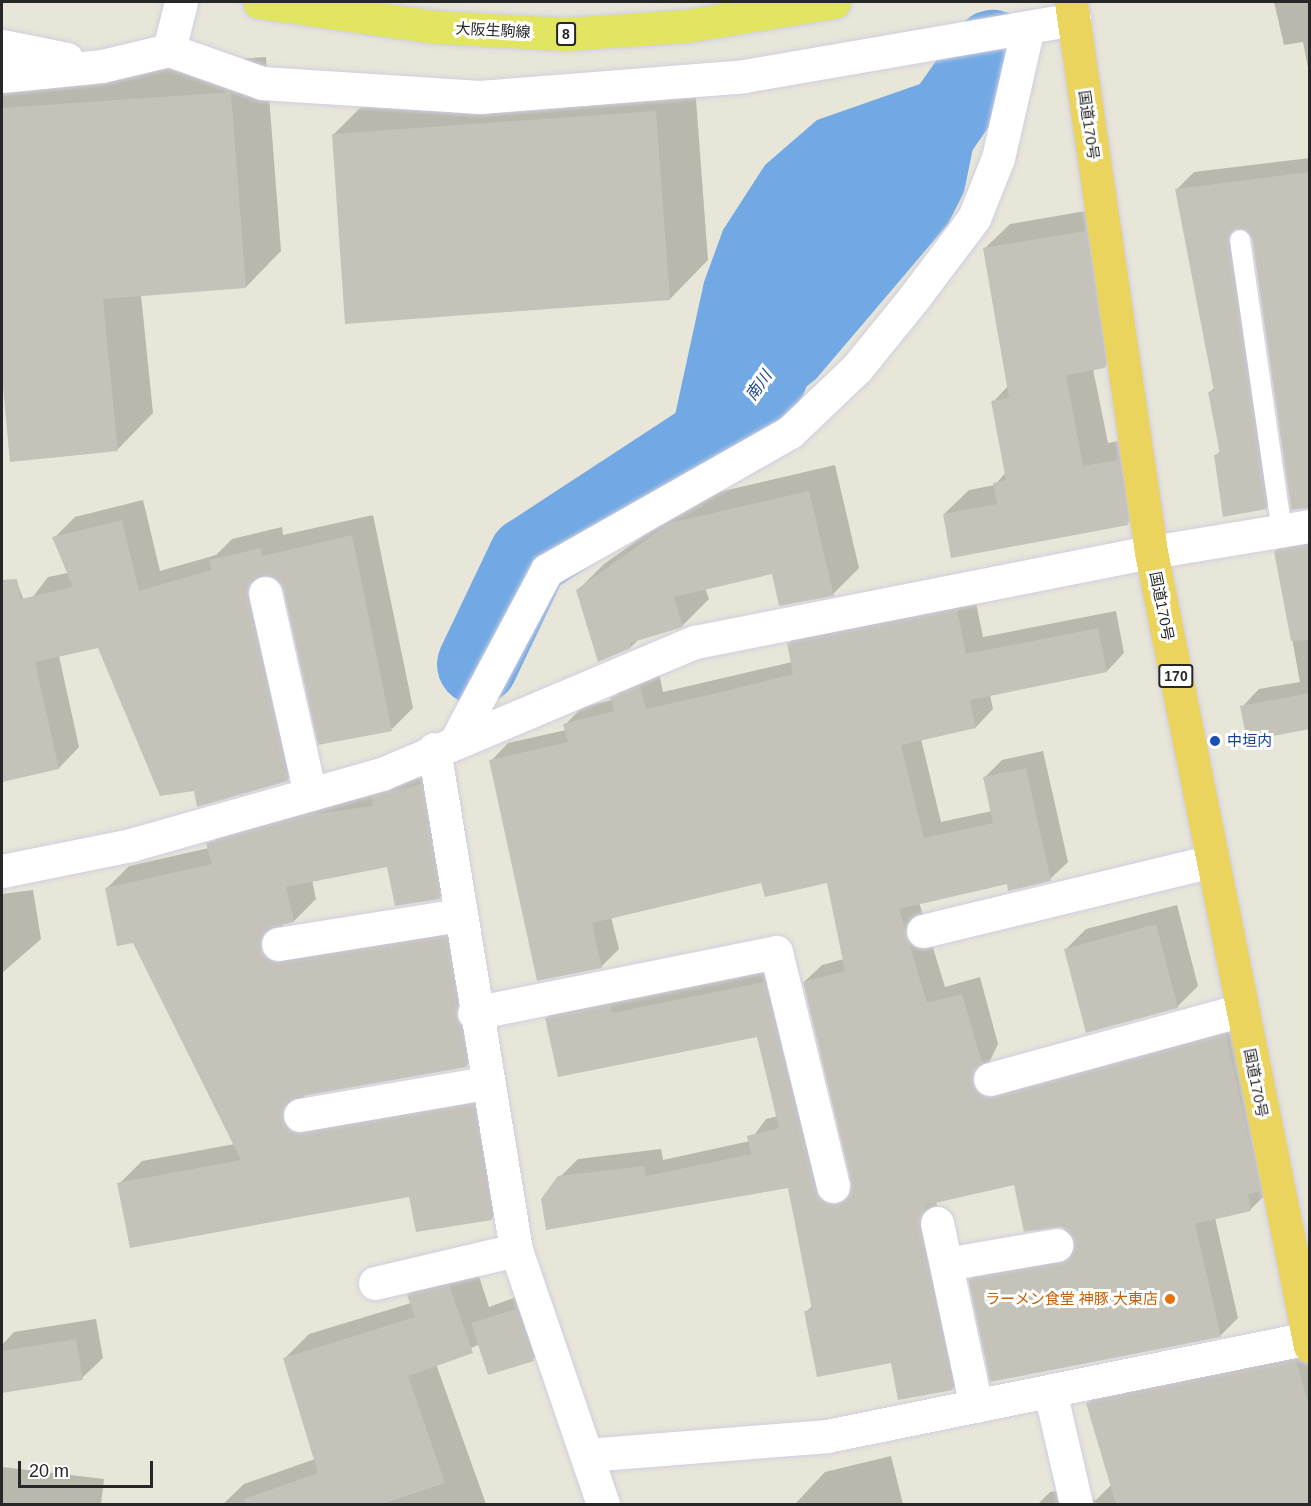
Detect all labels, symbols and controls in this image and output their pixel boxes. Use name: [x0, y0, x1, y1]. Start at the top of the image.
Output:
street label: 大阪生駒線: [455, 19, 531, 41]
road number: 8: [556, 23, 576, 45]
street label: 国道170号: [1075, 89, 1103, 161]
water label: 南川: [742, 367, 776, 405]
street label: 国道170号: [1146, 570, 1178, 642]
road number: 170: [1158, 665, 1194, 687]
place label: 中垣内: [1227, 732, 1272, 750]
marker: 中垣内: [1208, 734, 1222, 748]
street label: 国道170号: [1240, 1047, 1272, 1119]
place label: ラーメン食堂 神豚 大東店: [985, 1290, 1158, 1308]
marker: ラーメン食堂 神豚 大東店: [1163, 1292, 1177, 1306]
scale bar: [21, 1449, 156, 1487]
text: 20 m: [29, 1461, 69, 1481]

